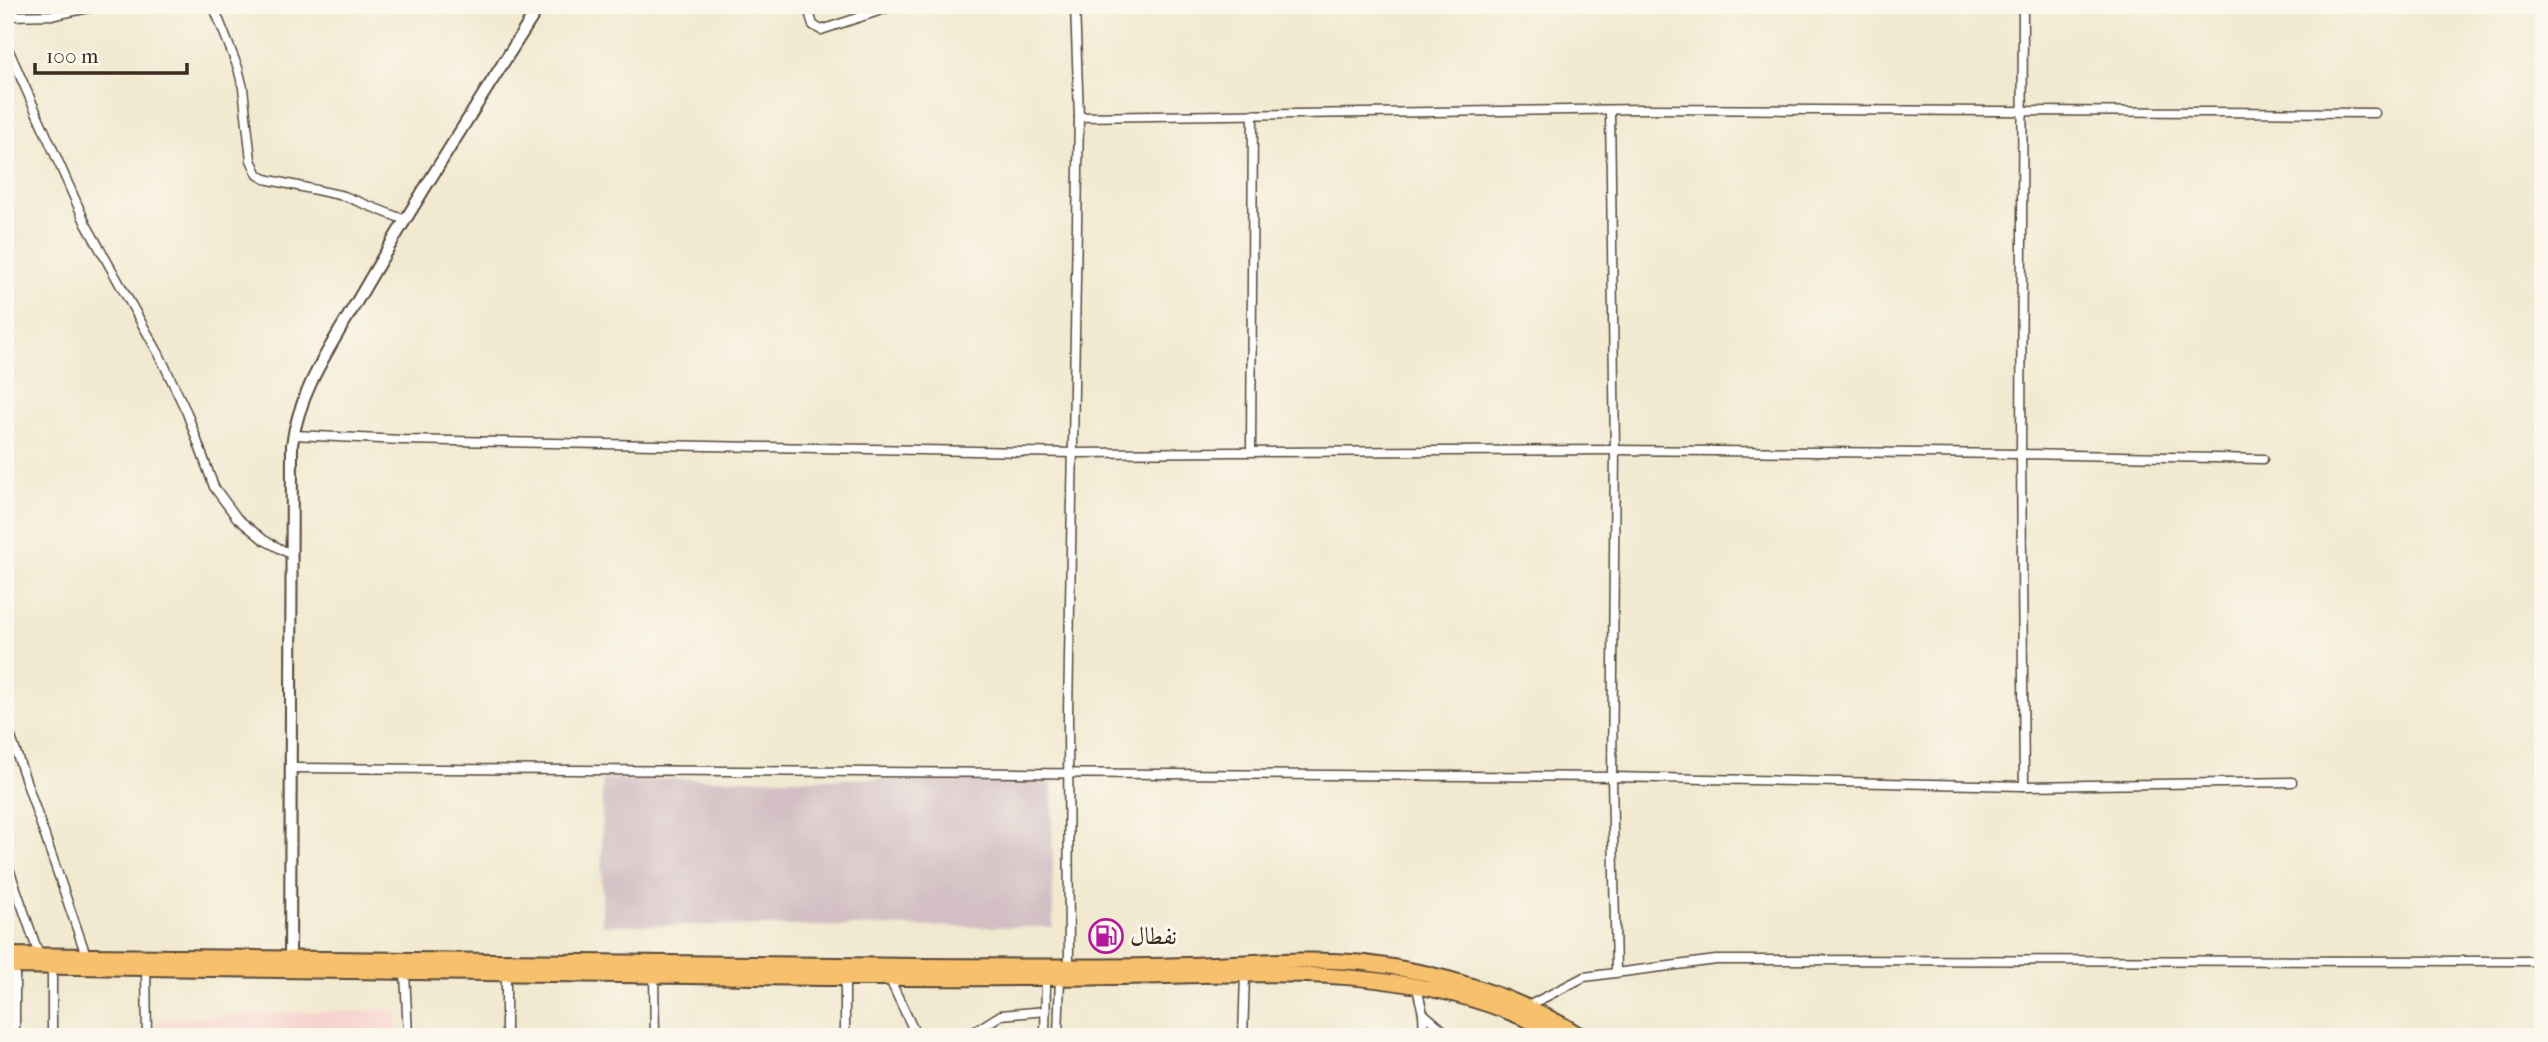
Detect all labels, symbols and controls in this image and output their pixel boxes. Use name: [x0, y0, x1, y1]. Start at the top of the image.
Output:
scale bar: [35, 32, 187, 76]
text: 100 m: [46, 44, 99, 68]
fuel station icon: نفطال: [1087, 917, 1125, 955]
place label: نفطال: [1130, 922, 1177, 950]

